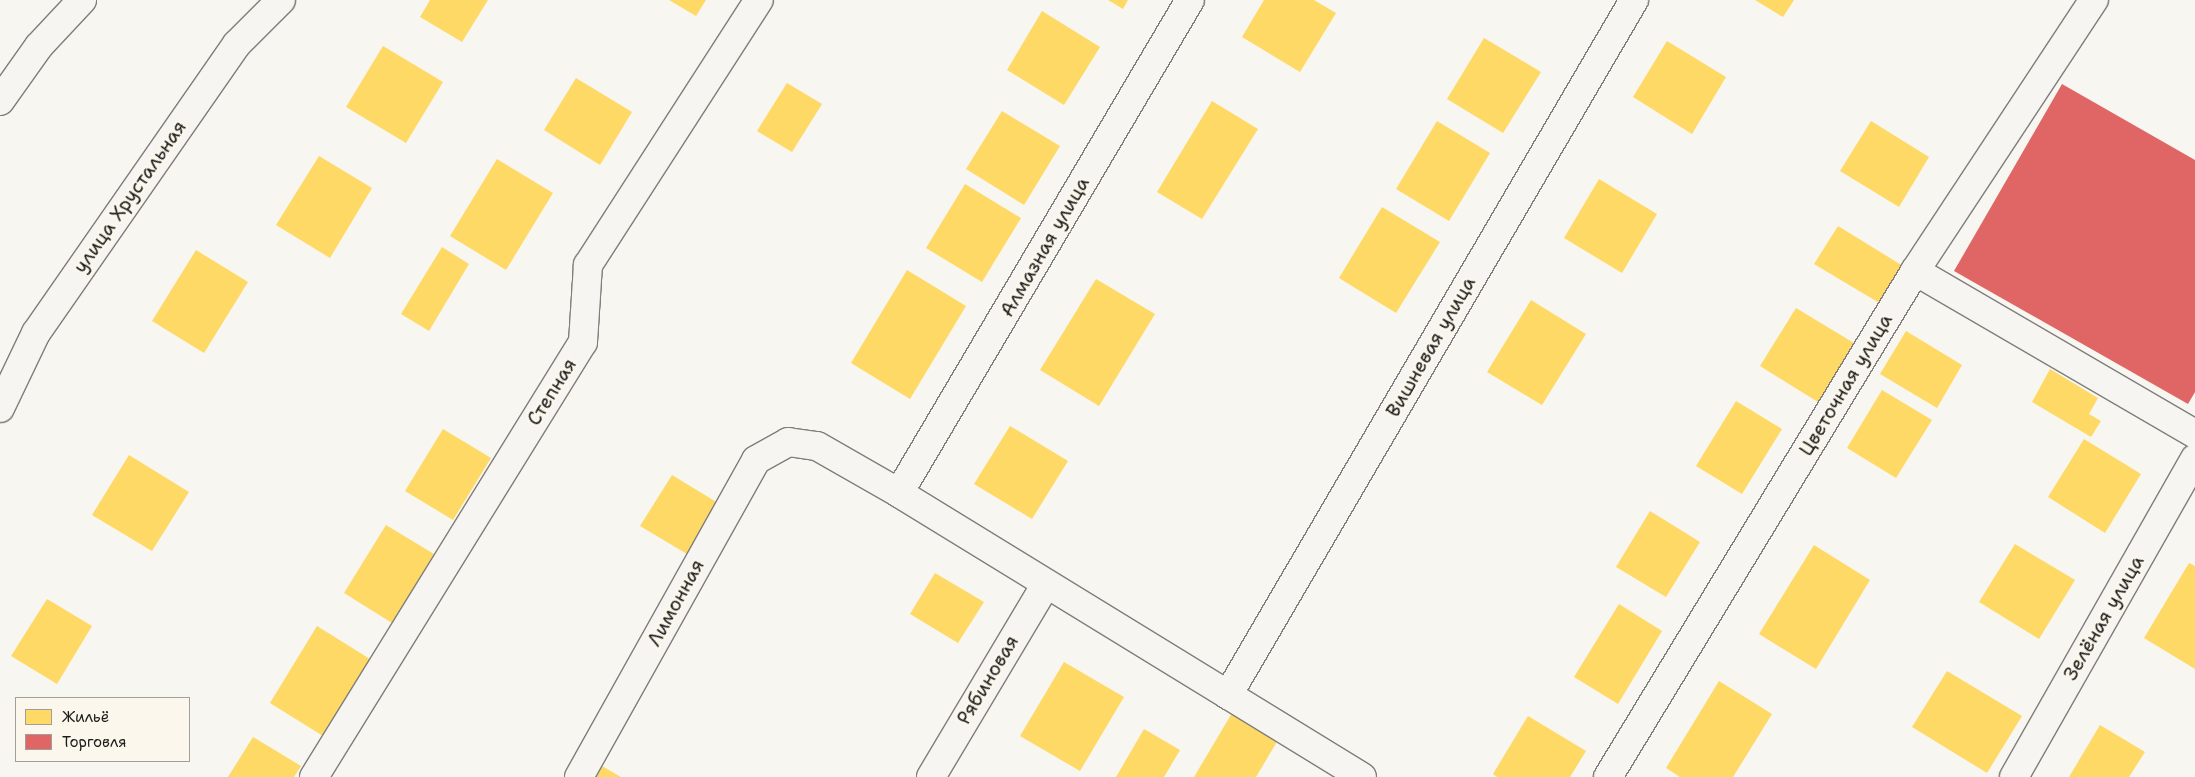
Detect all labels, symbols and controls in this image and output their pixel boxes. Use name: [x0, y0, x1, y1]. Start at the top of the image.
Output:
street label: улица Хрустальная: [69, 117, 191, 277]
street label: Алмазная улица: [996, 173, 1094, 321]
street label: Вишневая улица: [1382, 273, 1480, 421]
street label: Цветочная улица: [1795, 310, 1897, 460]
street label: Степная: [523, 354, 581, 430]
street label: Зелёная улица: [2059, 552, 2149, 684]
street label: Лимонная: [643, 556, 709, 650]
street label: Рябиновая: [952, 631, 1024, 729]
legend: [15, 697, 190, 762]
text: Жильё: [62, 707, 109, 727]
text: Торговля: [62, 732, 127, 752]

